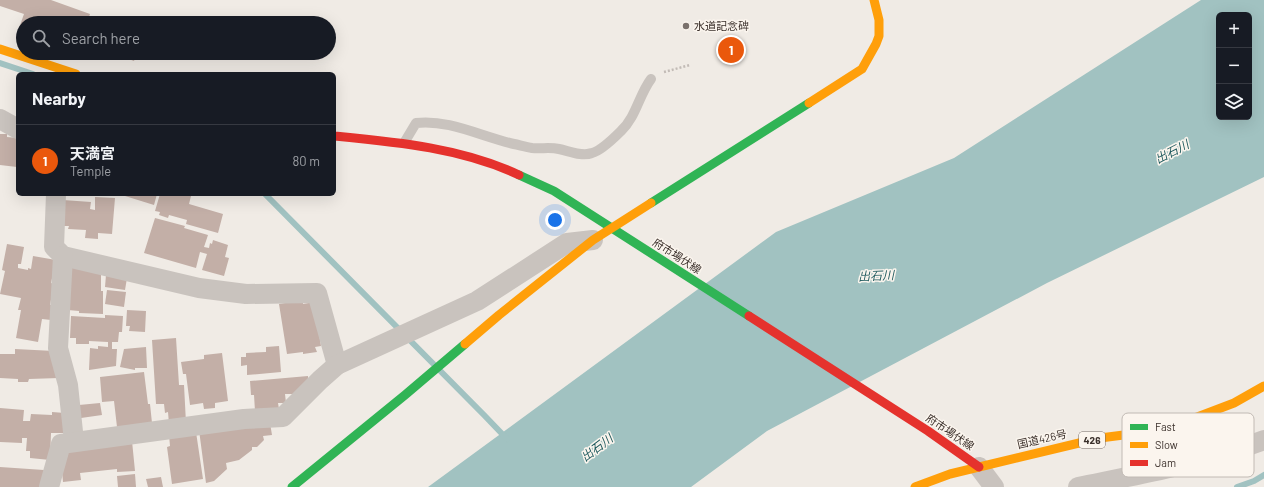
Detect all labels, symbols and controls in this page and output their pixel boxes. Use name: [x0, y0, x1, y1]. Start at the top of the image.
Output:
map controls: [1216, 12, 1252, 120]
button: +: [1216, 12, 1252, 48]
search box: [16, 16, 336, 60]
place label: 水道記念碑: [694, 19, 749, 32]
marker: 水道記念碑: [681, 21, 691, 31]
icon: search: [30, 27, 52, 49]
text: Search here: [62, 29, 140, 47]
pin: 1: [718, 35, 744, 65]
button: −: [1216, 48, 1252, 84]
button: layers: [1216, 84, 1252, 120]
text: Nearby: [32, 88, 86, 108]
water label: 出石川: [1152, 136, 1193, 166]
text: 天満宮: [70, 144, 115, 162]
text: 1: [43, 153, 47, 169]
text: 80 m: [293, 153, 320, 169]
text: Temple: [70, 163, 111, 179]
your location: [545, 210, 565, 230]
street label: 府市場伏線: [651, 235, 704, 276]
water label: 出石川: [858, 267, 896, 283]
street label: 府市場伏線: [924, 411, 977, 452]
legend: [1122, 413, 1254, 477]
text: Fast: [1155, 420, 1176, 433]
street label: 国道426号: [1016, 426, 1068, 451]
water label: 出石川: [578, 430, 617, 464]
road number: 426: [1079, 432, 1105, 448]
text: Slow: [1155, 438, 1178, 451]
text: Jam: [1155, 456, 1176, 469]

